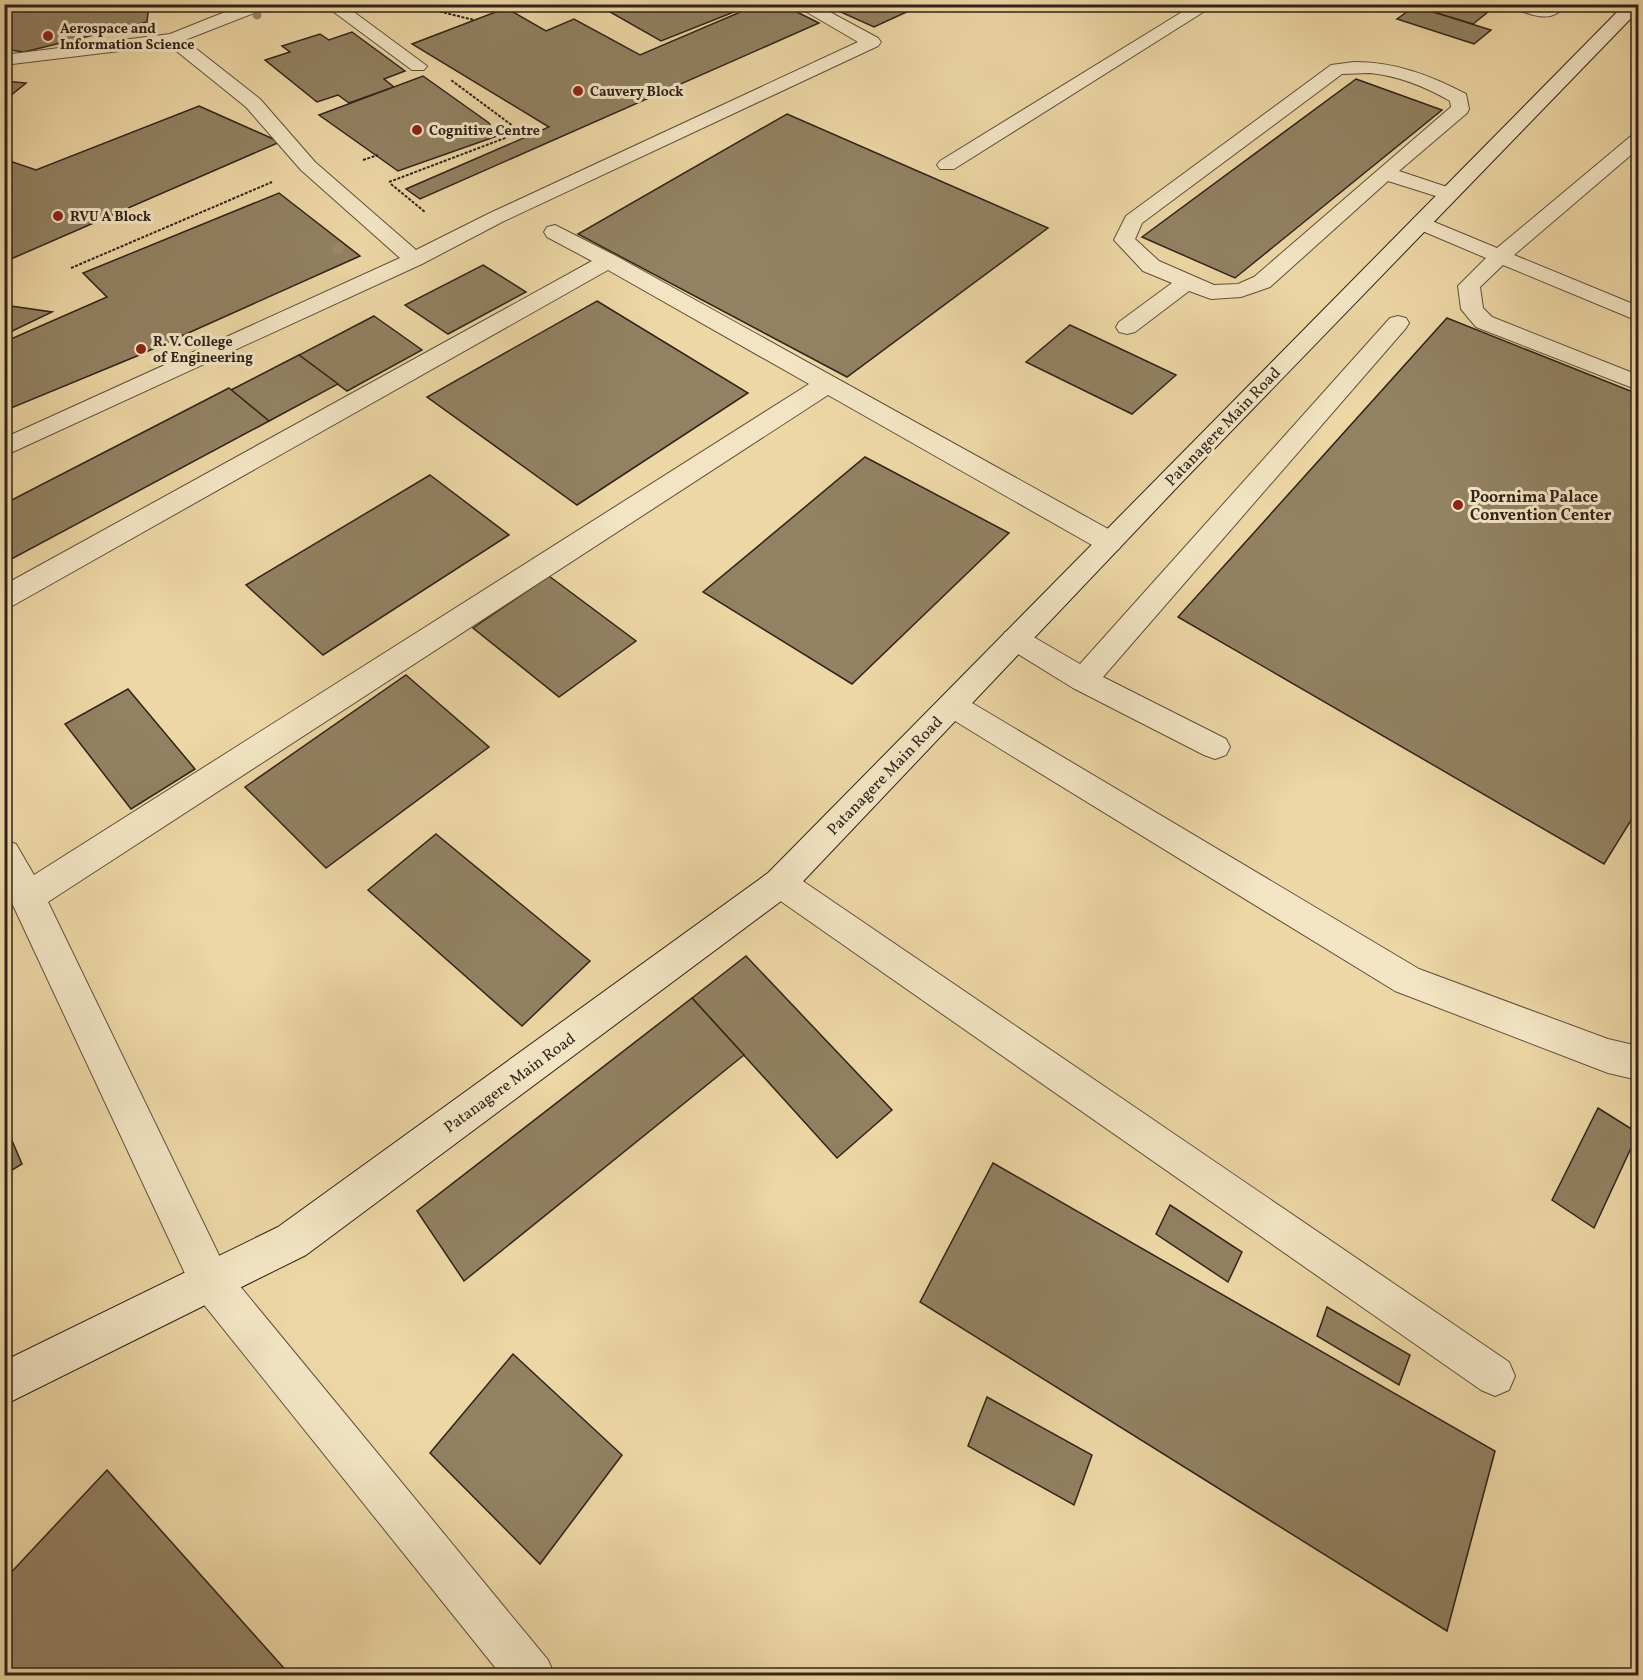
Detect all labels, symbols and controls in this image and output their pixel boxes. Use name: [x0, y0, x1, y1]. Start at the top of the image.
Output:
place label: Aerospace and Information Science: [60, 20, 195, 55]
marker: Aerospace and Information Science: [41, 29, 55, 43]
place label: Cauvery Block: [590, 83, 684, 102]
marker: Cauvery Block: [571, 84, 585, 98]
place label: Cognitive Centre: [429, 122, 540, 141]
marker: Cognitive Centre: [410, 123, 424, 137]
place label: RVU A Block: [70, 208, 152, 227]
marker: RVU A Block: [51, 209, 65, 223]
place label: R. V. College of Engineering: [153, 333, 253, 368]
marker: R. V. College of Engineering: [134, 342, 148, 356]
street label: Patanagere Main Road: [1161, 363, 1286, 492]
place label: Poornima Palace Convention Center: [1470, 487, 1612, 527]
marker: Poornima Palace Convention Center: [1451, 498, 1465, 512]
street label: Patanagere Main Road: [823, 712, 948, 841]
street label: Patanagere Main Road: [440, 1028, 581, 1139]

